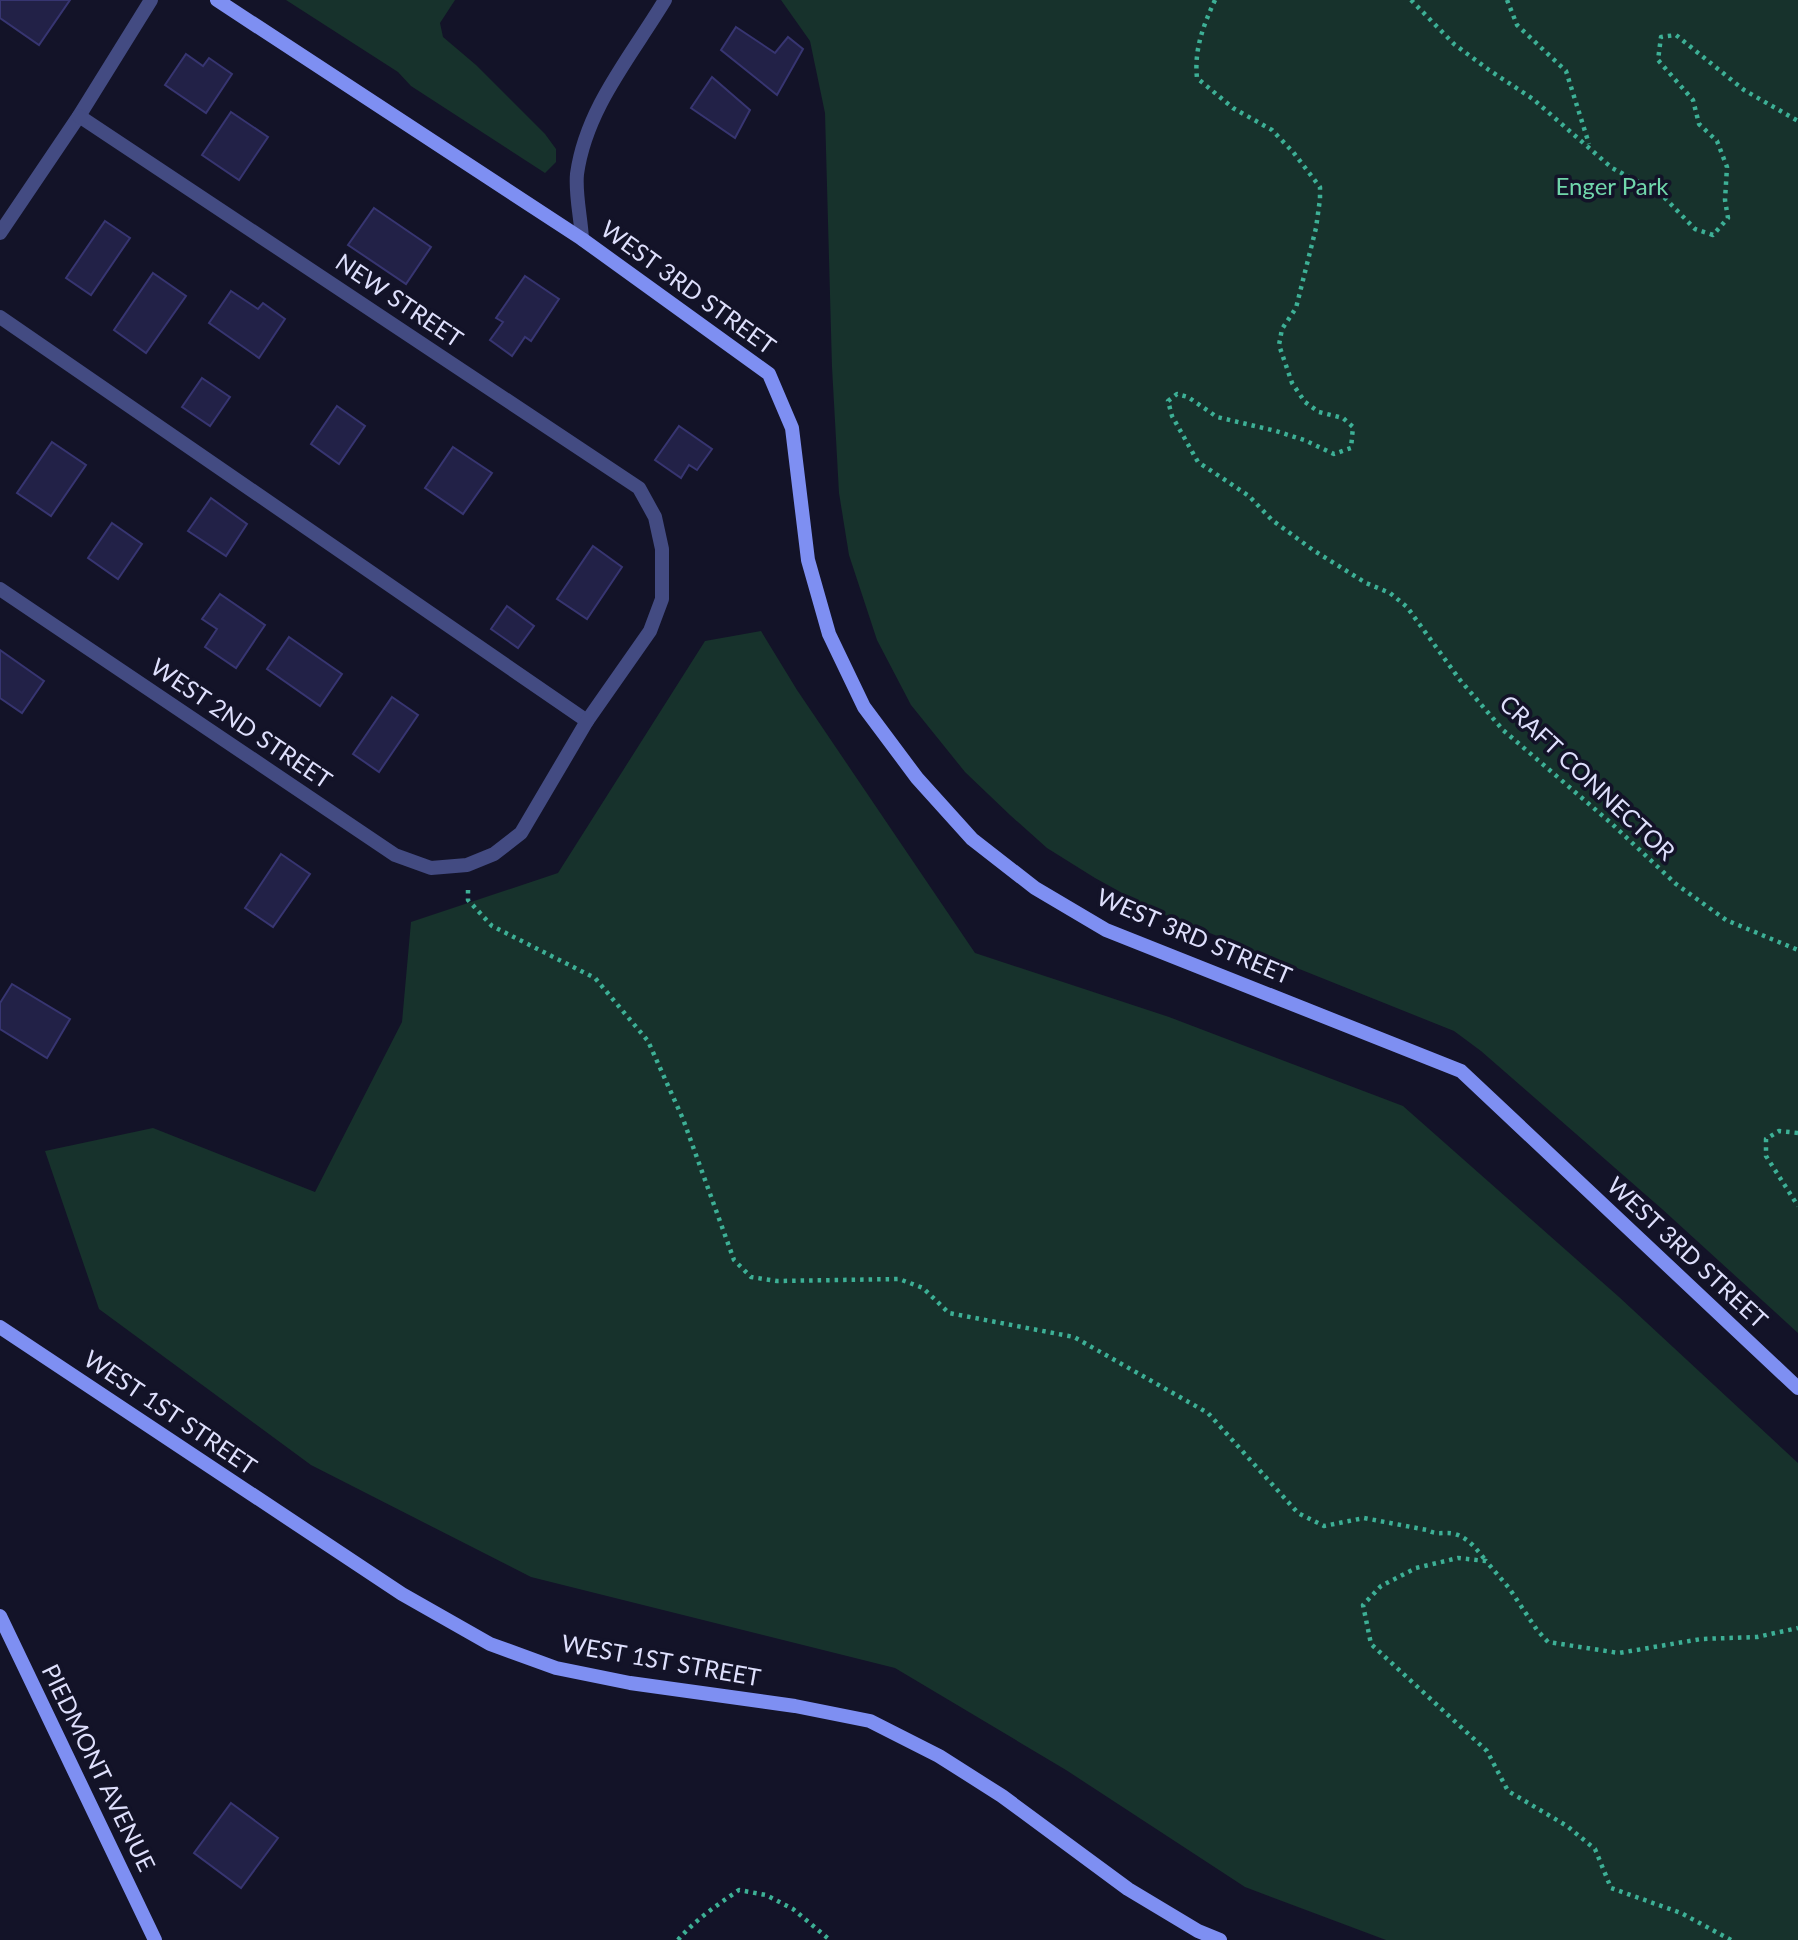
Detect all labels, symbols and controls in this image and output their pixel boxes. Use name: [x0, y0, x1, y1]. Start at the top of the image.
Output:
park label: Enger Park: [1555, 171, 1669, 200]
street label: WEST 3RD STREET: [596, 214, 782, 360]
street label: NEW STREET: [331, 247, 469, 353]
street label: WEST 2ND STREET: [146, 651, 338, 794]
street label: CRAFT CONNECTOR: [1494, 688, 1682, 866]
street label: WEST 3RD STREET: [1093, 881, 1296, 990]
street label: WEST 3RD STREET: [1602, 1170, 1774, 1334]
street label: WEST 1ST STREET: [79, 1343, 263, 1480]
street label: WEST 1ST STREET: [559, 1628, 763, 1691]
street label: PIEDMONT AVENUE: [37, 1659, 162, 1876]

